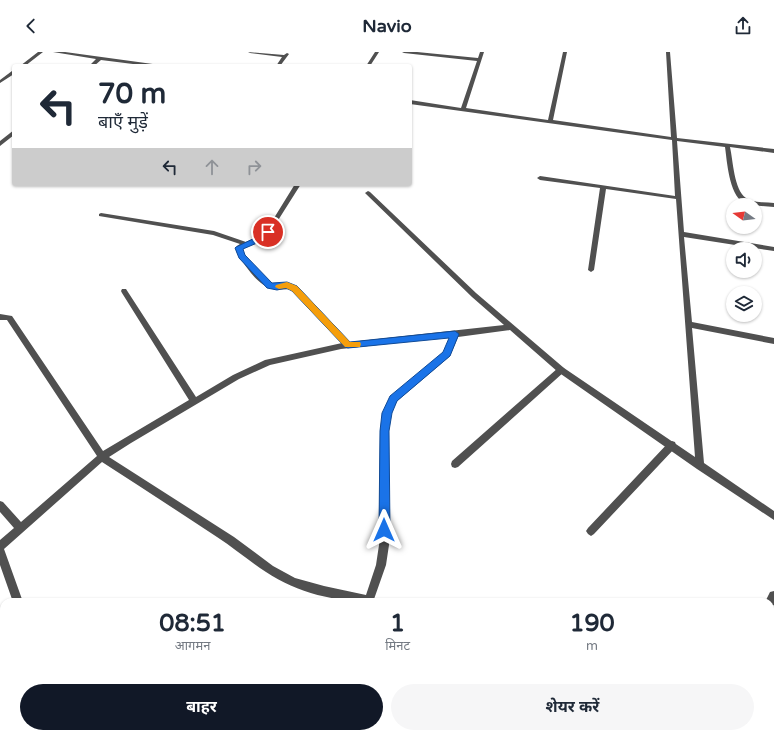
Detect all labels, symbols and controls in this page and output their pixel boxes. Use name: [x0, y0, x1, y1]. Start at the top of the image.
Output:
icon: back: [20, 15, 42, 37]
text: Navio: [362, 15, 412, 37]
icon: share: [732, 15, 754, 37]
text: 70 m: [98, 77, 166, 111]
icon: left: [32, 80, 84, 132]
text: बाएँ मुड़ें: [98, 111, 148, 133]
icon: left: [159, 156, 181, 178]
icon: ahead: [201, 156, 223, 178]
icon: right: [243, 156, 265, 178]
north arrow: [726, 198, 762, 234]
map controls: [726, 198, 762, 322]
pin: [251, 215, 285, 249]
icon: arrive: [257, 221, 279, 243]
button: sound: [726, 242, 762, 278]
button: layers: [726, 286, 762, 322]
position arrow: [363, 509, 405, 551]
text: 08:51: [159, 609, 226, 638]
text: 1: [390, 609, 405, 638]
text: 190: [569, 609, 615, 638]
text: आगमन: [175, 638, 210, 654]
text: मिनट: [385, 638, 410, 654]
text: m: [586, 638, 598, 654]
button: बाहर: [20, 684, 383, 730]
button: शेयर करें: [391, 684, 754, 730]

